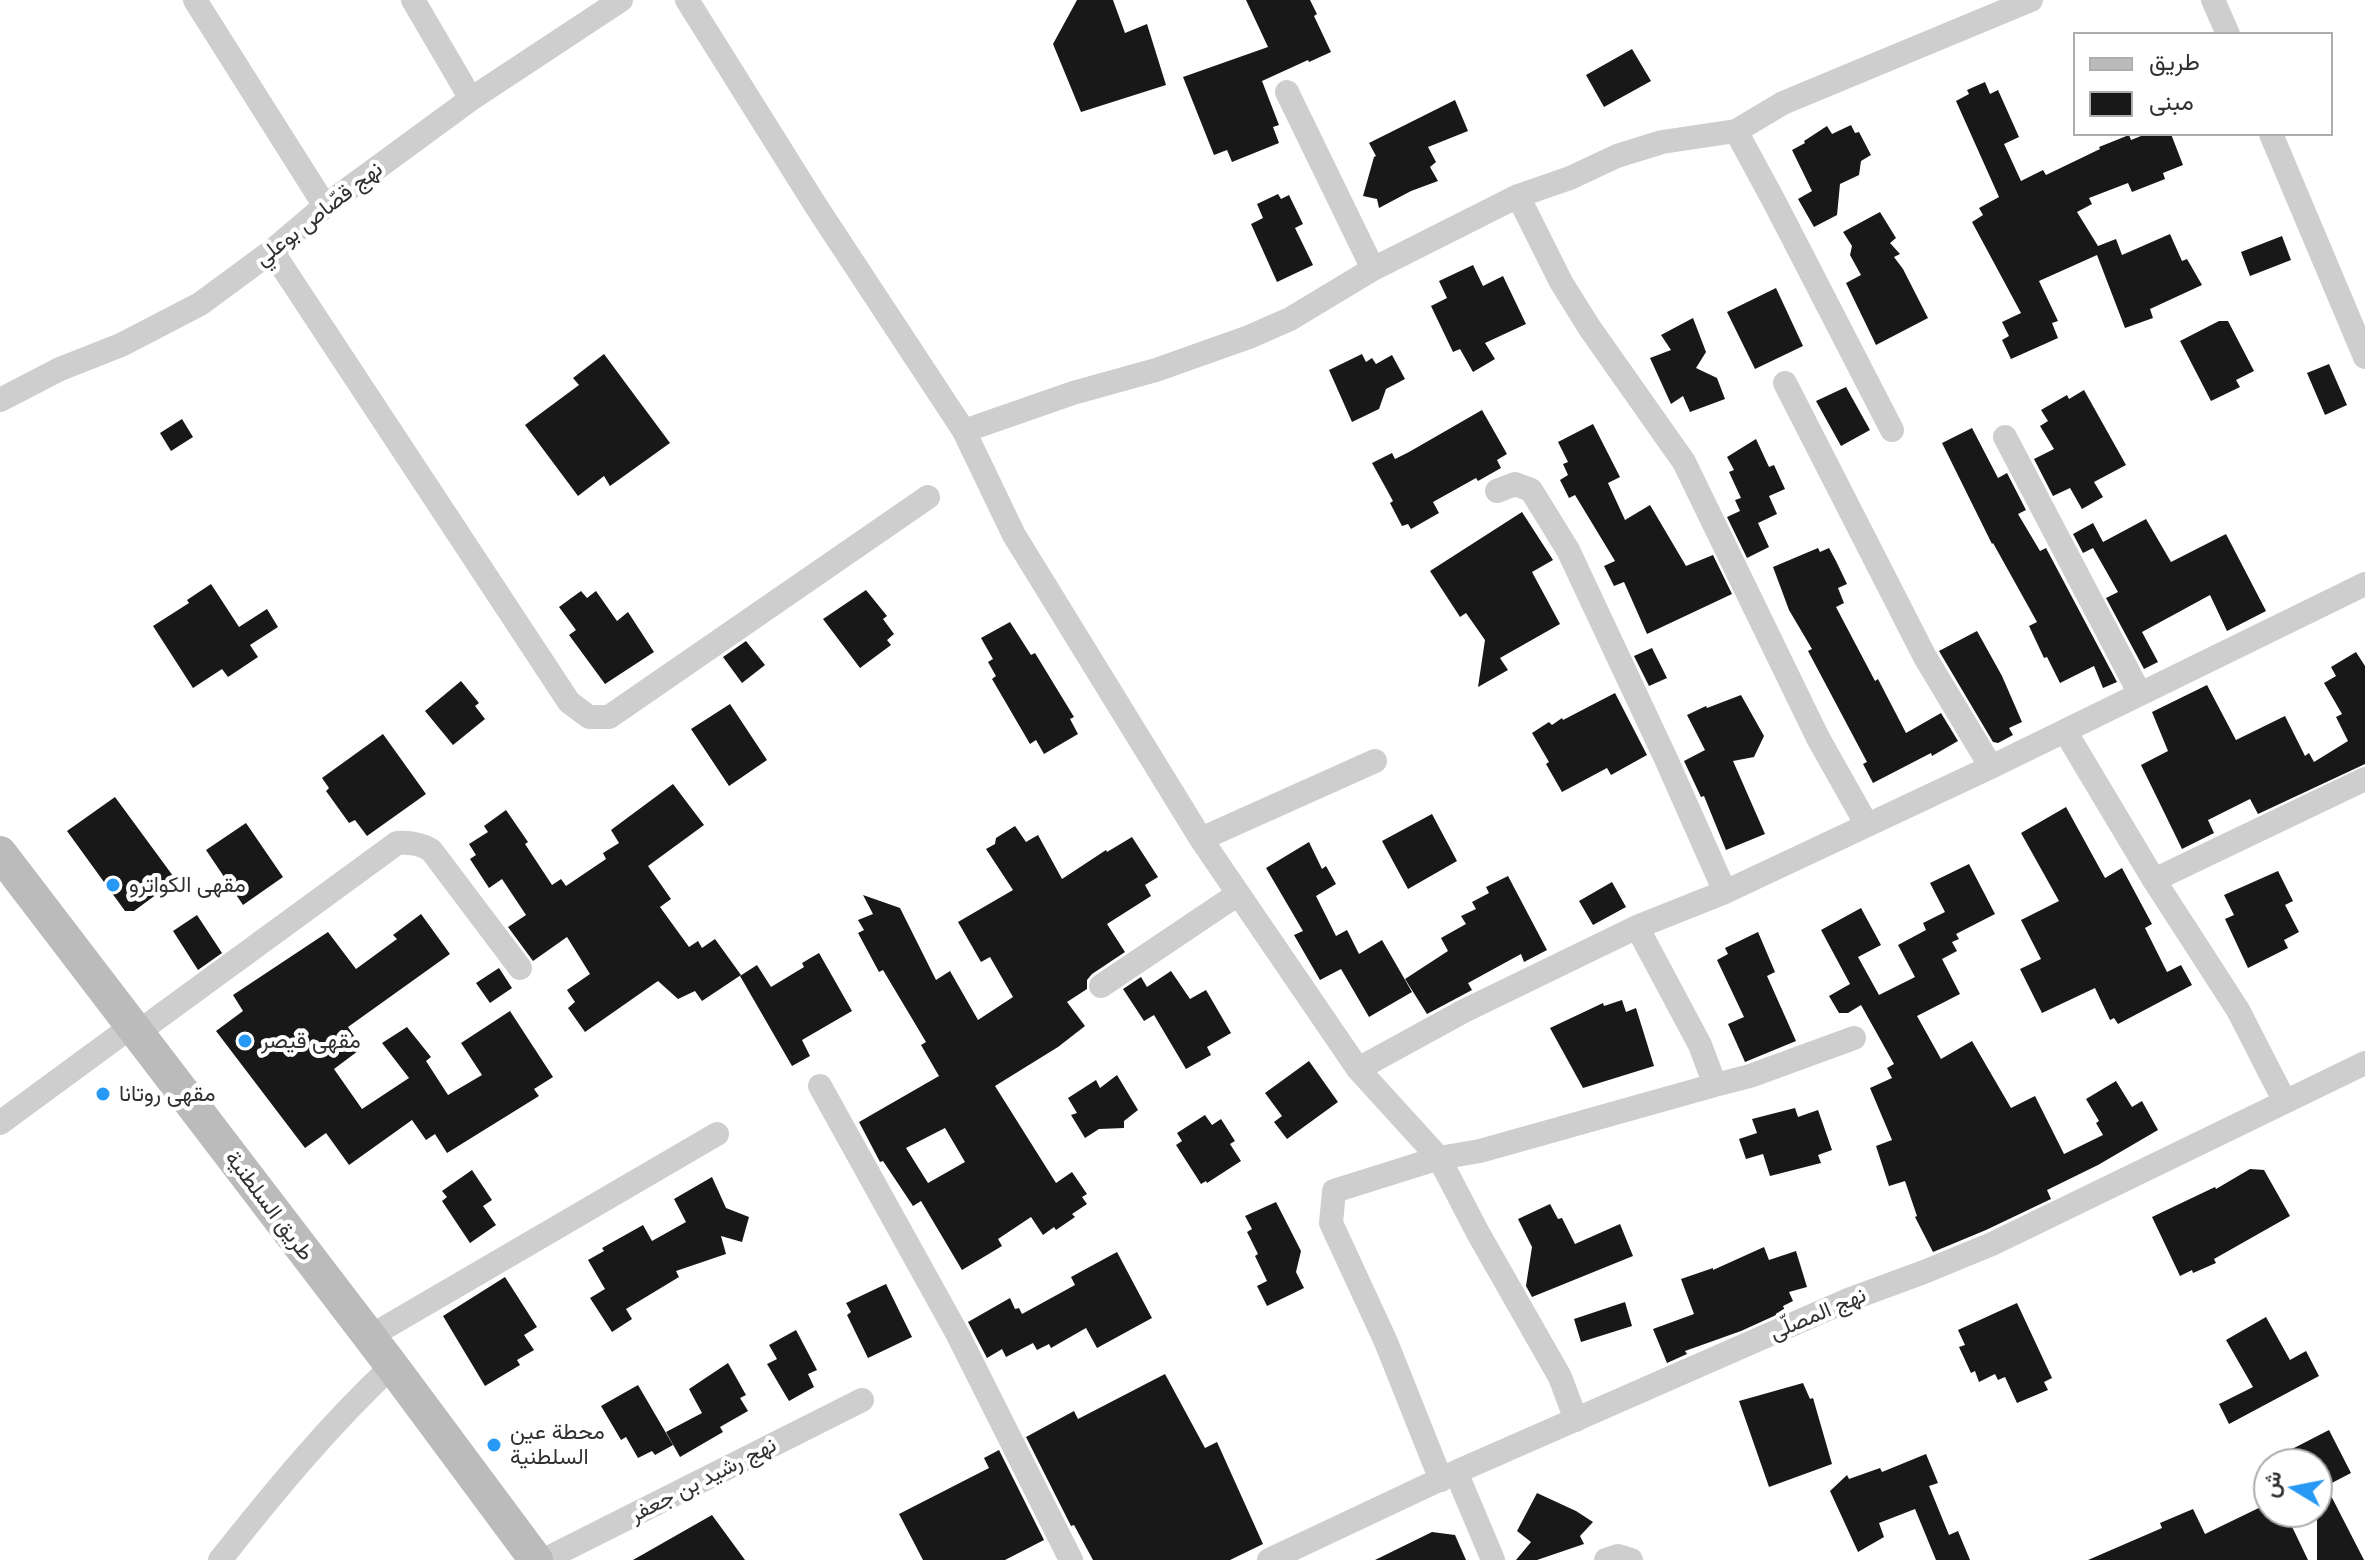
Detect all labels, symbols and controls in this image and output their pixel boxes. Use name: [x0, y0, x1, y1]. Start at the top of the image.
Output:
legend: [2073, 32, 2333, 136]
text: طريق: [2149, 47, 2200, 76]
text: مبنى: [2149, 87, 2194, 116]
street label: نهج قصّاص بوعلي: [250, 156, 388, 272]
place label: مقهى الكواترو: [129, 872, 246, 898]
marker: مقهى الكواترو: [104, 876, 122, 894]
place label: مقهى قيصر: [261, 1028, 361, 1054]
marker: مقهى قيصر: [236, 1032, 254, 1050]
place label: مقهى روتانا: [119, 1081, 215, 1107]
marker: مقهى روتانا: [94, 1085, 112, 1103]
street label: طريق السلطنية: [219, 1146, 319, 1266]
street label: نهج المصلّى: [1766, 1282, 1870, 1346]
place label: محطة عين السلطنية: [510, 1419, 605, 1470]
street label: نهج رشيد بن جعفر: [625, 1432, 781, 1528]
marker: محطة عين السلطنية: [485, 1436, 503, 1454]
north arrow: [2253, 1448, 2333, 1528]
text: ش: [2256, 1469, 2286, 1499]

